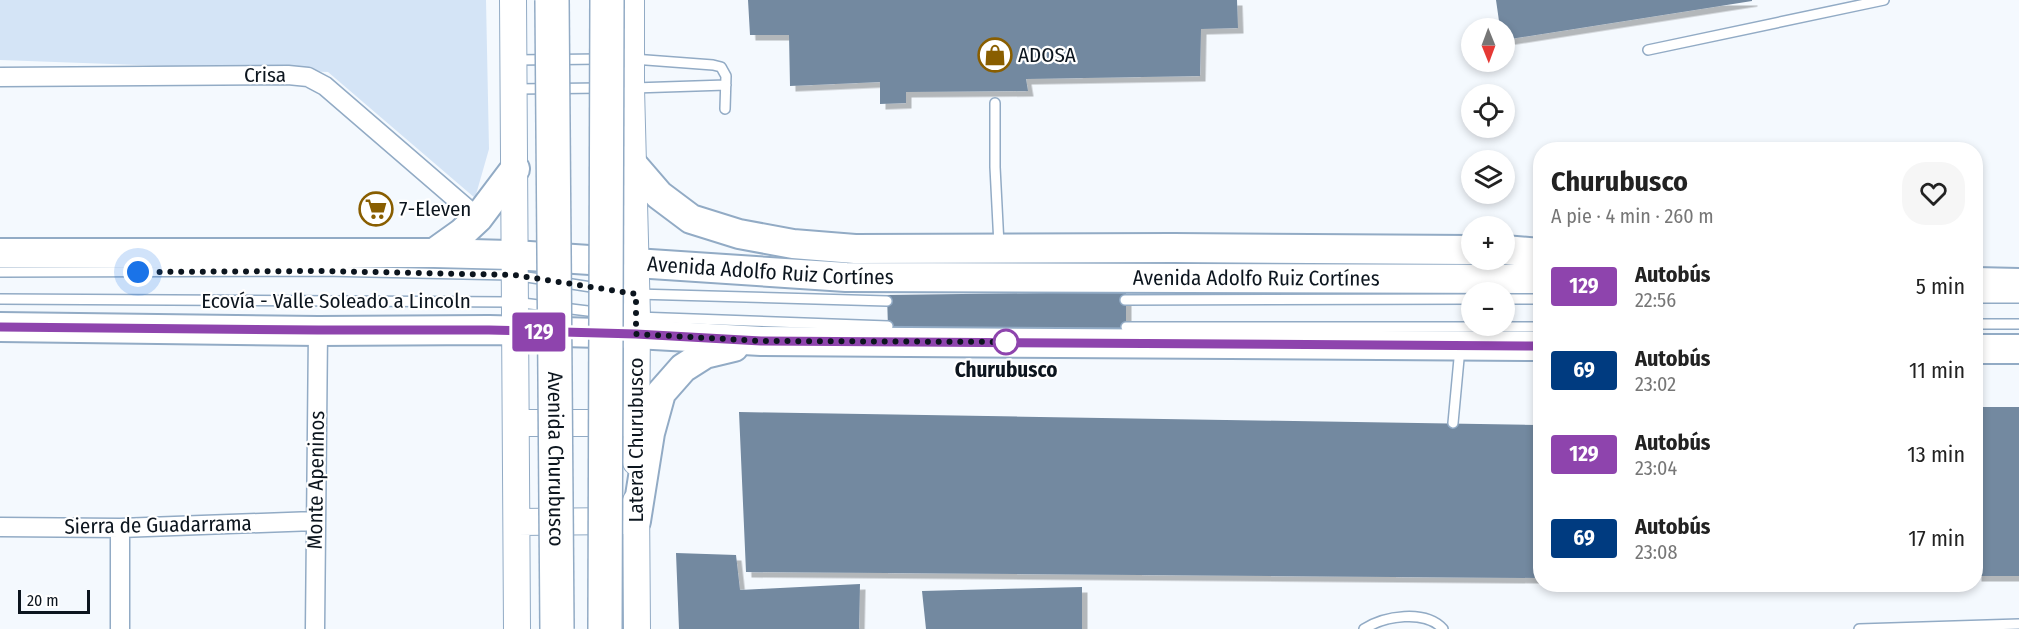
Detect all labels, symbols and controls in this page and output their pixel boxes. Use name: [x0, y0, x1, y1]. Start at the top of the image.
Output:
north arrow: [1461, 18, 1515, 72]
map controls: [1461, 18, 1515, 336]
shop icon: ADOSA: [977, 37, 1013, 73]
place label: ADOSA: [1018, 42, 1076, 68]
street label: Crisa: [244, 62, 286, 88]
button: locate: [1461, 84, 1515, 138]
button: layers: [1461, 150, 1515, 204]
button: heart: [1902, 162, 1965, 225]
text: Churubusco: [1551, 165, 1688, 198]
supermarket icon: 7-Eleven: [358, 191, 394, 227]
place label: 7-Eleven: [399, 196, 471, 222]
text: A pie · 4 min · 260 m: [1551, 204, 1714, 228]
button: +: [1461, 216, 1515, 270]
street label: Avenida Adolfo Ruiz Cortínes: [646, 251, 894, 290]
your location: [123, 257, 153, 287]
text: Autobús: [1635, 261, 1710, 288]
street label: Avenida Adolfo Ruiz Cortínes: [1133, 265, 1380, 292]
text: 129: [1569, 273, 1599, 299]
text: 5 min: [1916, 273, 1965, 300]
button: −: [1461, 282, 1515, 336]
street label: Ecovía - Valle Soleado a Lincoln: [201, 288, 471, 314]
text: 22:56: [1635, 288, 1676, 312]
line badge: 129: [504, 312, 574, 352]
text: 129: [524, 319, 554, 345]
marker: Churubusco: [993, 329, 1019, 355]
text: Autobús: [1635, 345, 1710, 372]
street label: Lateral Churubusco: [623, 357, 649, 523]
place label: Churubusco: [955, 357, 1057, 383]
text: 69: [1573, 357, 1595, 383]
text: 11 min: [1909, 357, 1965, 384]
street label: Avenida Churubusco: [542, 371, 569, 547]
text: 23:02: [1635, 372, 1676, 396]
street label: Monte Apeninos: [302, 410, 330, 550]
text: Autobús: [1635, 429, 1710, 456]
text: 129: [1569, 441, 1599, 467]
text: 13 min: [1907, 441, 1965, 468]
text: 23:04: [1635, 456, 1677, 480]
street label: Sierra de Guadarrama: [64, 510, 252, 540]
text: Autobús: [1635, 513, 1710, 540]
text: 69: [1573, 525, 1595, 551]
text: 17 min: [1908, 525, 1965, 552]
text: 23:08: [1635, 540, 1677, 564]
scale bar: [18, 587, 90, 614]
text: 20 m: [27, 591, 58, 610]

